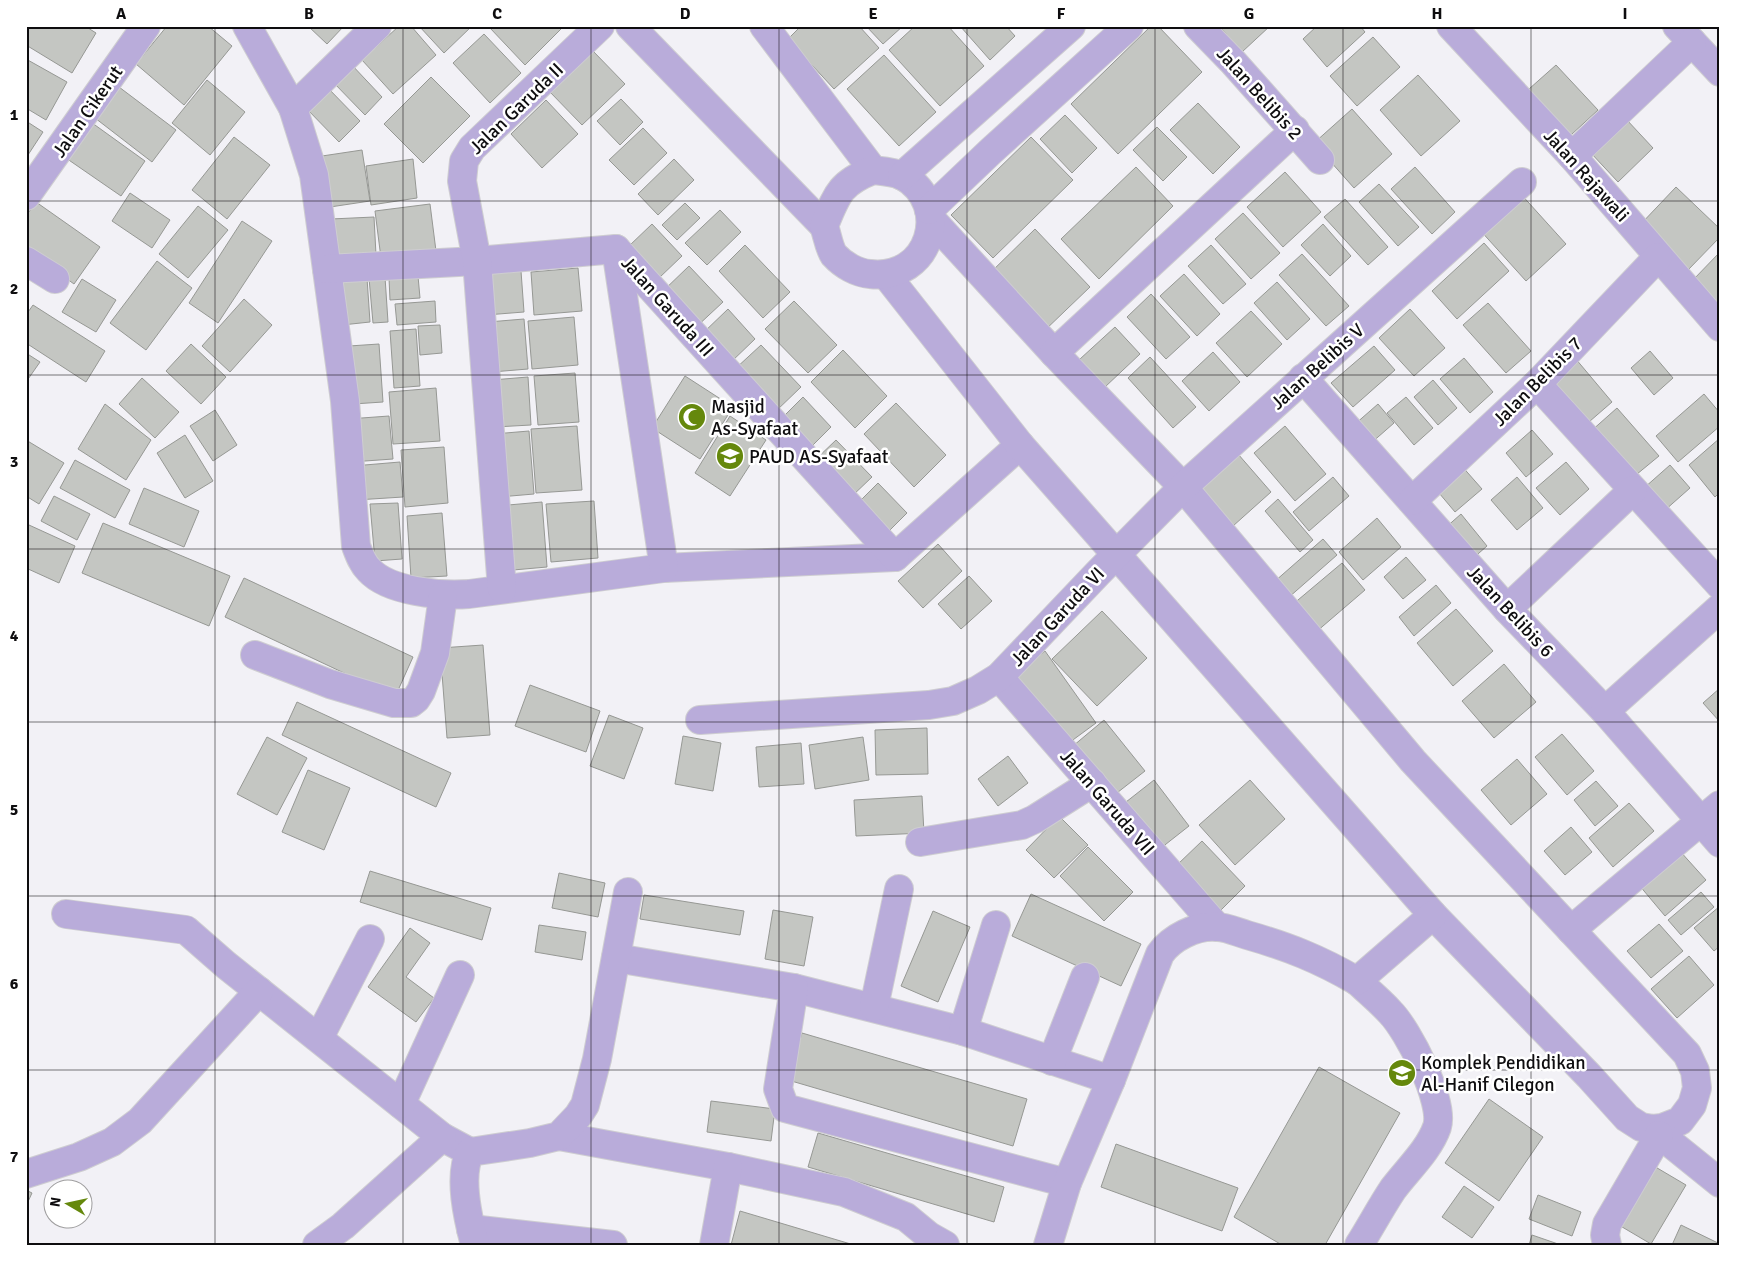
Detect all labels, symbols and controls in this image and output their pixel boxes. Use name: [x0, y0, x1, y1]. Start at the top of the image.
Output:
text: A: [116, 4, 127, 24]
text: B: [304, 4, 314, 24]
text: C: [492, 4, 502, 24]
text: D: [680, 4, 691, 24]
text: E: [868, 4, 878, 24]
text: F: [1057, 4, 1066, 24]
text: G: [1244, 4, 1254, 24]
text: H: [1432, 4, 1442, 24]
text: I: [1622, 4, 1628, 24]
street label: Jalan Belibis 2: [1211, 42, 1307, 145]
street label: Jalan Garuda II: [465, 58, 569, 160]
street label: Jalan Cikerut: [47, 61, 128, 162]
text: 1: [10, 105, 19, 125]
street label: Jalan Rajawali: [1538, 124, 1634, 227]
street label: Jalan Garuda III: [616, 251, 719, 362]
text: 2: [10, 279, 18, 299]
street label: Jalan Belibis V: [1266, 318, 1369, 415]
street label: Jalan Belibis 7: [1488, 332, 1588, 432]
place label: Masjid As-Syafaat: [711, 395, 798, 441]
mosque icon: Masjid As-Syafaat: [677, 402, 707, 432]
school or university icon: PAUD AS-Syafaat: [715, 441, 745, 471]
place label: PAUD AS-Syafaat: [749, 445, 889, 469]
text: 3: [10, 452, 18, 472]
street label: Jalan Belibis 6: [1462, 561, 1559, 663]
street label: Jalan Garuda VI: [1006, 562, 1110, 671]
text: 4: [10, 626, 19, 646]
street label: Jalan Garuda VII: [1055, 745, 1160, 861]
text: 5: [10, 800, 18, 820]
text: 6: [10, 974, 19, 994]
place label: Komplek Pendidikan Al-Hanif Cilegon: [1421, 1051, 1586, 1097]
school or university icon: Komplek Pendidikan Al-Hanif Cilegon: [1387, 1058, 1417, 1088]
text: 7: [10, 1147, 19, 1167]
north arrow: [42, 1178, 92, 1228]
text: N: [46, 1196, 65, 1208]

